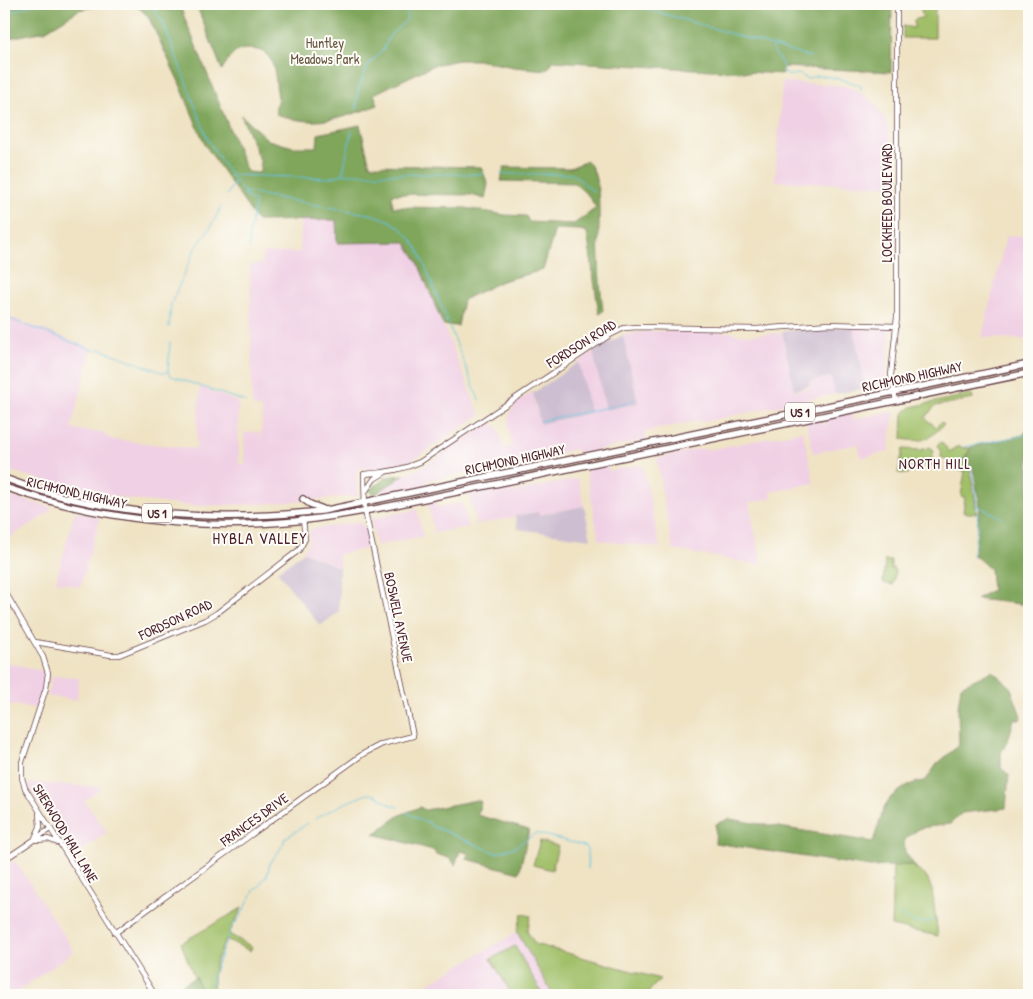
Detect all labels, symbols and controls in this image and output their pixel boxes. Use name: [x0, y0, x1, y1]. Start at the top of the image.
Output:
park label: Huntley Meadows Park: [290, 33, 360, 68]
street label: LOCKHEED BOULEVARD: [877, 143, 896, 262]
street label: FORDSON ROAD: [542, 314, 620, 372]
street label: RICHMOND HIGHWAY: [860, 356, 965, 396]
road number: US 1: [785, 402, 815, 422]
street label: RICHMOND HIGHWAY: [463, 439, 568, 479]
district label: NORTH HILL: [899, 453, 971, 474]
street label: RICHMOND HIGHWAY: [25, 471, 130, 513]
road number: US 1: [142, 503, 172, 522]
district label: HYBLA VALLEY: [213, 527, 307, 549]
street label: BOSWELL AVENUE: [380, 570, 418, 664]
street label: FORDSON ROAD: [134, 594, 215, 645]
street label: SHERWOOD HALL LANE: [29, 780, 103, 886]
street label: FRANCES DRIVE: [215, 788, 292, 851]

